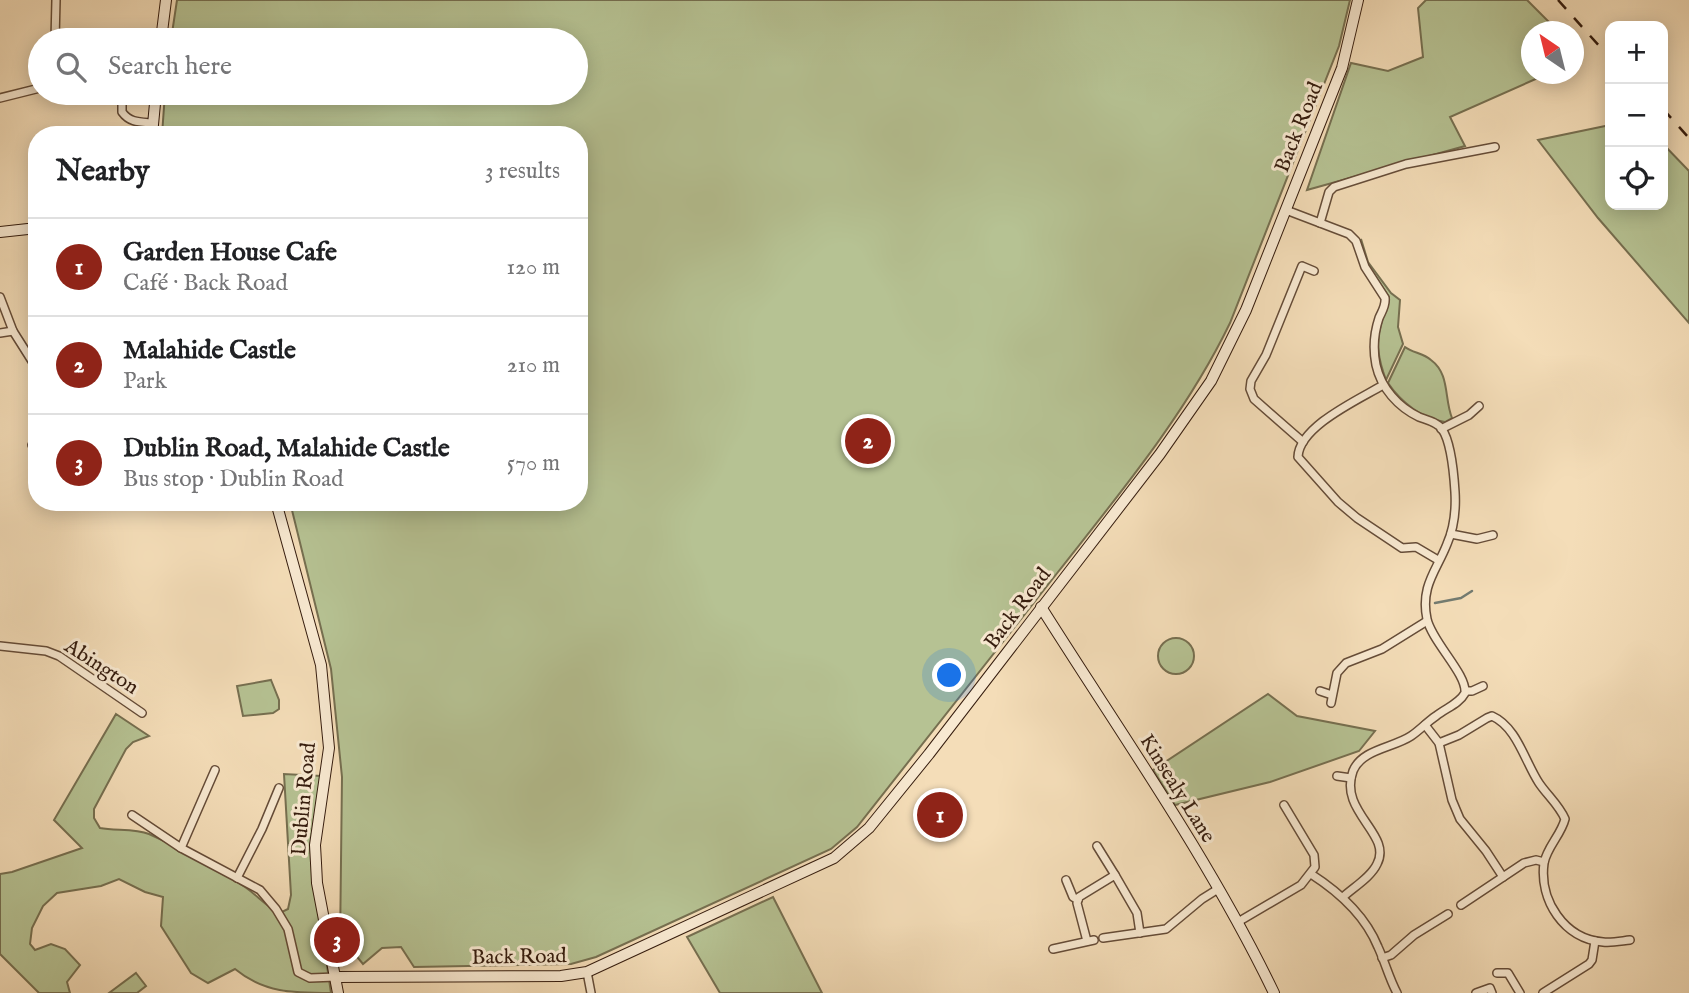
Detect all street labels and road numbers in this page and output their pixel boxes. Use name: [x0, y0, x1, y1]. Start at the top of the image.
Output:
street label: Back Road: [1269, 78, 1330, 177]
street label: Back Road: [979, 562, 1058, 655]
street label: Abington: [58, 633, 143, 701]
street label: Kinsealy Lane: [1133, 729, 1221, 849]
street label: Dublin Road: [286, 741, 323, 857]
street label: Back Road: [471, 943, 568, 972]

